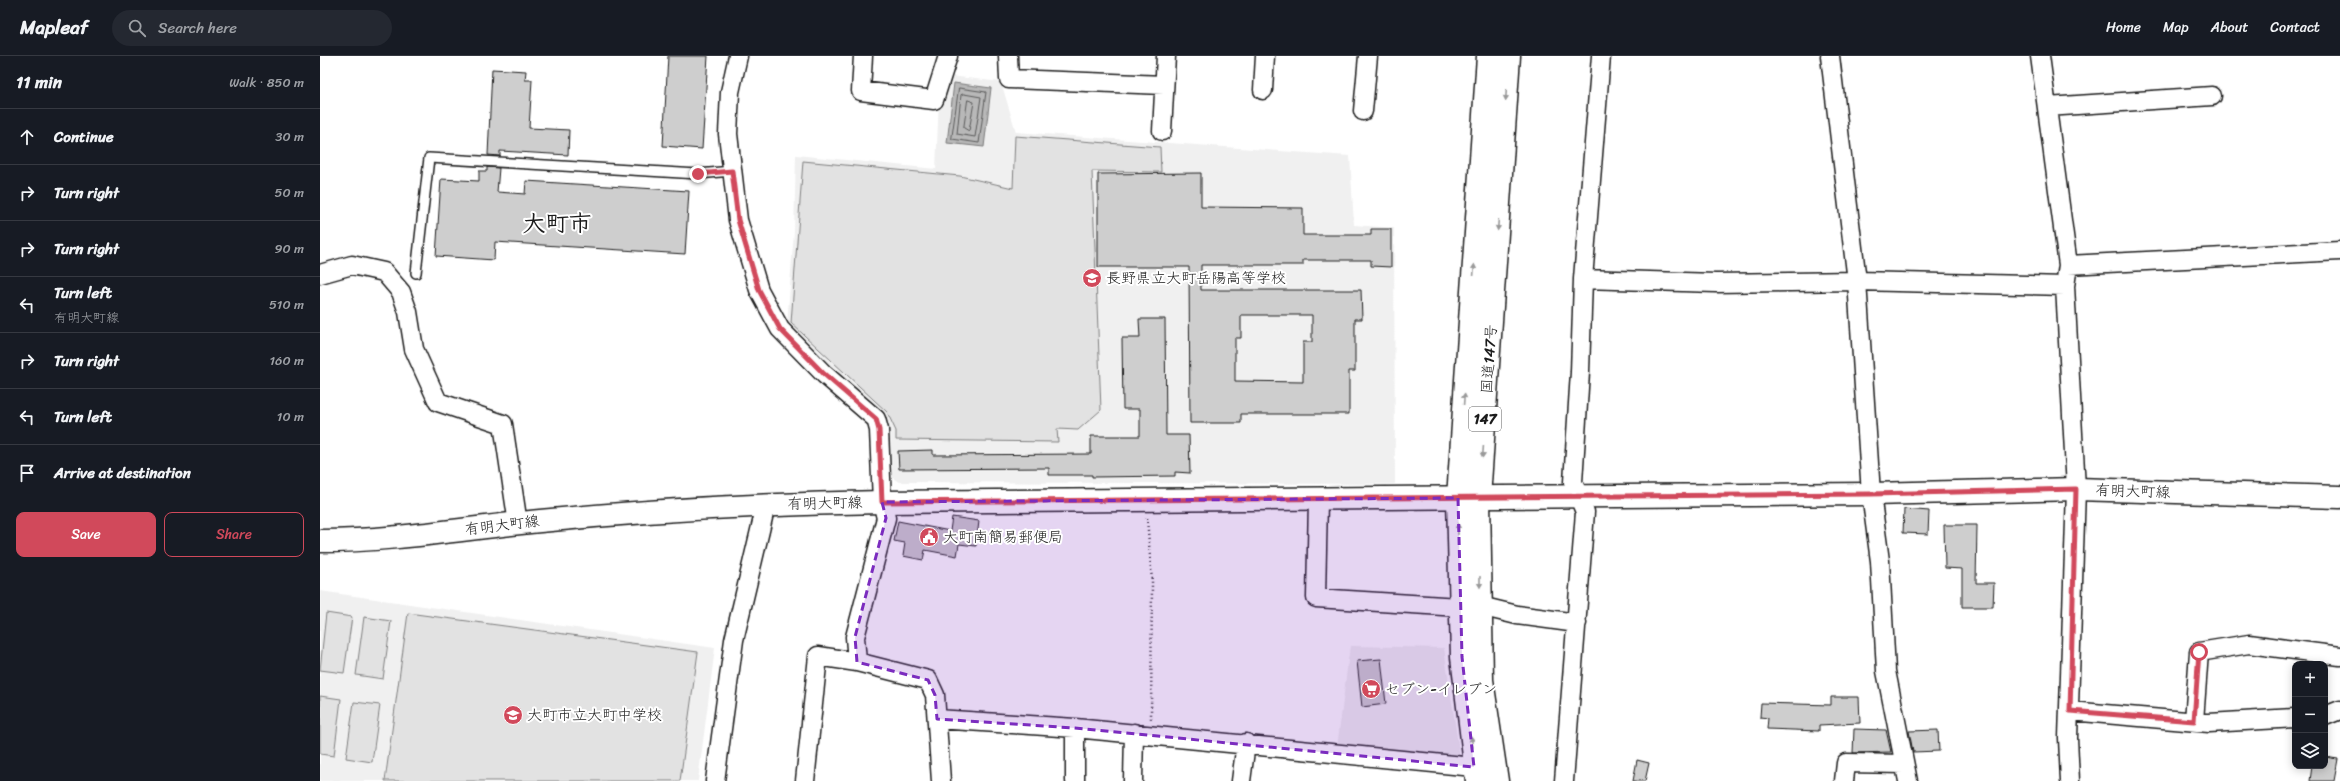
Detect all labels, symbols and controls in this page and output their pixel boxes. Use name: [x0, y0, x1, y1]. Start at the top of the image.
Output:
search box: [112, 10, 392, 46]
text: Mapleaf: [20, 11, 88, 44]
text: Search here: [158, 15, 237, 41]
text: Home: [2106, 15, 2141, 40]
text: Map: [2163, 15, 2189, 40]
text: About: [2211, 15, 2248, 40]
text: Contact: [2270, 15, 2320, 40]
icon: search: [126, 17, 148, 39]
text: 11 min: [16, 67, 62, 97]
text: Walk · 850 m: [229, 71, 304, 94]
one-way arrow: [1503, 89, 1510, 101]
text: Continue: [54, 124, 114, 150]
text: 30 m: [275, 125, 304, 148]
icon: ahead: [16, 126, 38, 148]
route end: [689, 165, 707, 183]
text: Turn right: [54, 180, 119, 206]
text: 50 m: [274, 181, 304, 204]
icon: right: [16, 182, 38, 204]
district label: 大町市: [523, 203, 592, 244]
one-way arrow: [1494, 219, 1501, 231]
text: Turn right: [54, 236, 119, 262]
text: 90 m: [274, 237, 304, 260]
icon: right: [16, 238, 38, 260]
one-way arrow: [1470, 264, 1477, 276]
place label: 長野県立大町岳陽高等学校: [1106, 265, 1286, 291]
school or university icon: 長野県立大町岳陽高等学校: [1081, 267, 1103, 289]
text: Turn left: [54, 280, 112, 306]
text: 510 m: [269, 293, 304, 316]
icon: left: [16, 294, 38, 316]
text: 有明大町線: [54, 306, 119, 329]
street label: 国道147号: [1474, 323, 1504, 395]
text: Turn right: [54, 348, 119, 374]
text: 160 m: [269, 349, 304, 372]
icon: right: [16, 350, 38, 372]
one-way arrow: [1461, 393, 1467, 405]
text: Turn left: [54, 404, 112, 430]
text: 10 m: [277, 405, 304, 428]
icon: left: [16, 406, 38, 428]
road number: 147: [1469, 407, 1501, 431]
one-way arrow: [1479, 446, 1486, 458]
text: Arrive at destination: [54, 460, 191, 486]
icon: arrive: [16, 462, 38, 484]
street label: 有明大町線: [2095, 477, 2171, 505]
street label: 有明大町線: [787, 489, 863, 517]
street label: 有明大町線: [463, 508, 541, 542]
button: Save: [16, 512, 156, 557]
button: Share: [164, 512, 304, 557]
one-way arrow: [1455, 522, 1461, 535]
place label: 大町南簡易郵便局: [943, 524, 1063, 550]
public building icon: 大町南簡易郵便局: [918, 526, 940, 548]
one-way arrow: [1477, 576, 1483, 589]
route start: [2190, 643, 2208, 661]
map controls: [2292, 661, 2328, 769]
button: +: [2292, 661, 2328, 697]
place label: セブン-イレブン: [1385, 676, 1497, 702]
supermarket icon: セブン-イレブン: [1360, 678, 1382, 700]
button: −: [2292, 697, 2328, 733]
place label: 大町市立大町中学校: [527, 702, 662, 728]
school or university icon: 大町市立大町中学校: [502, 704, 524, 726]
button: layers: [2292, 733, 2328, 769]
one-way arrow: [1468, 736, 1475, 748]

